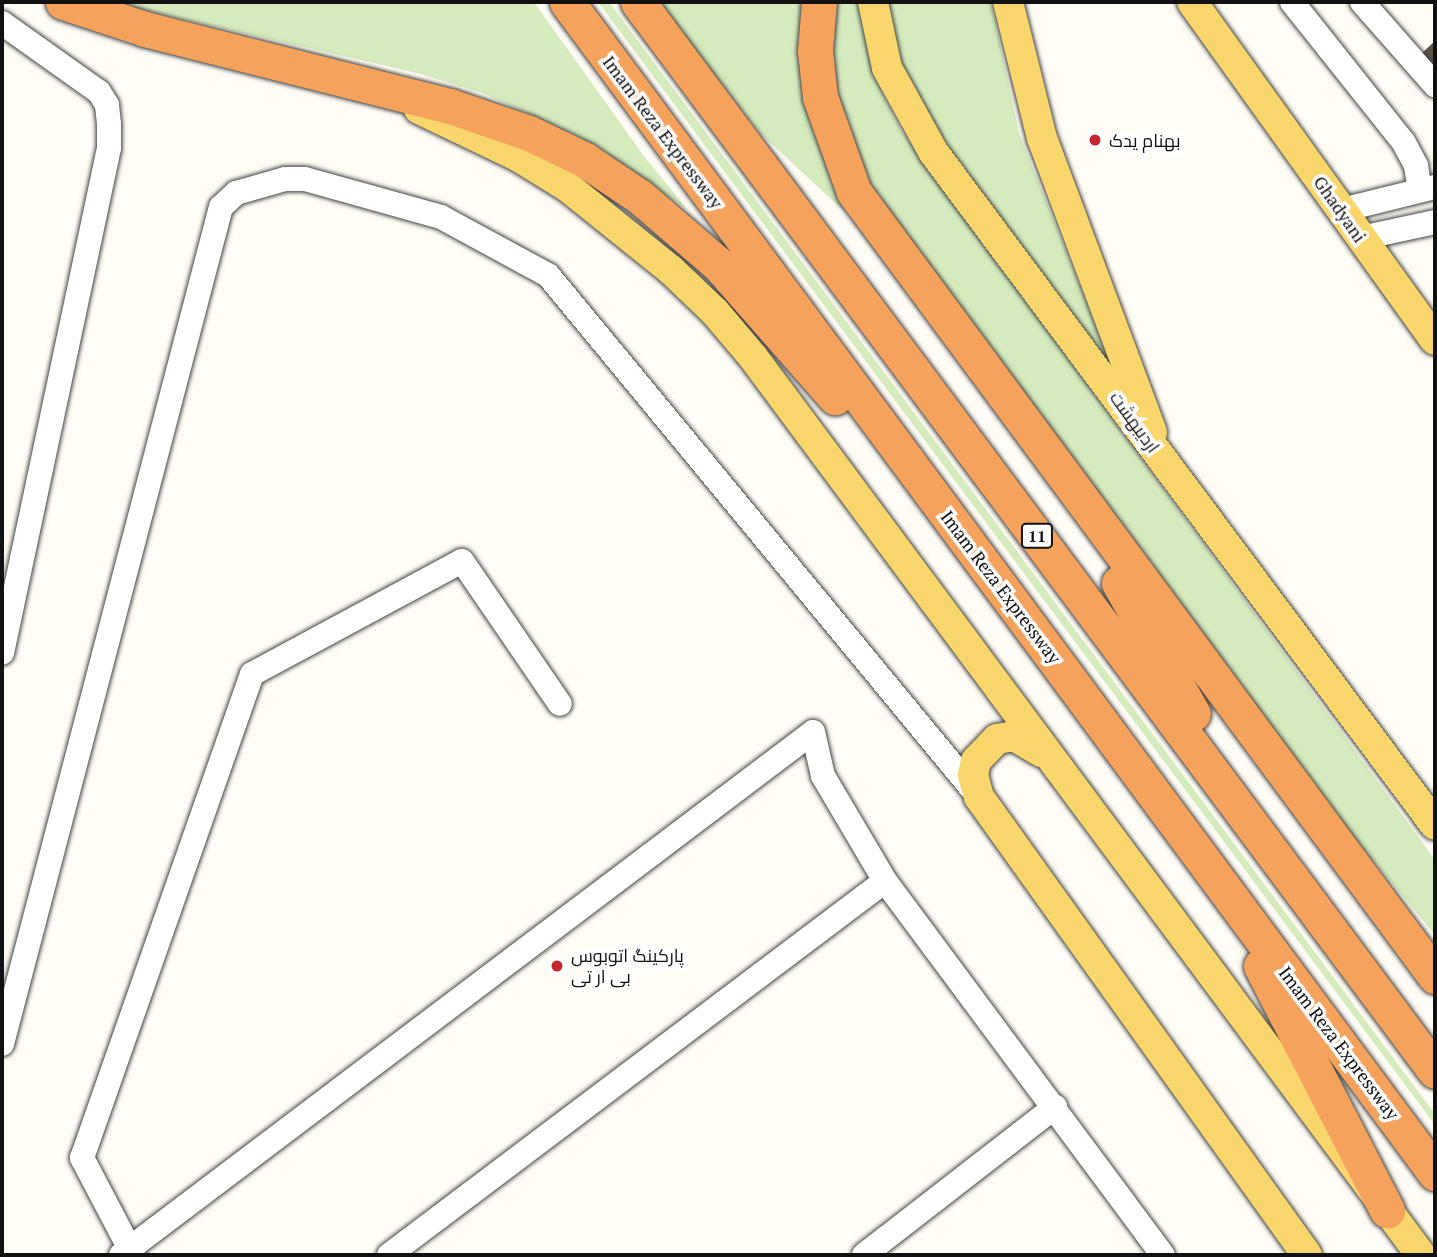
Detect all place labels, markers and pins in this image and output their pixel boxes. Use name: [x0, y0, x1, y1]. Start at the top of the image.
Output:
place label: بهنام یدک: [1109, 129, 1180, 151]
marker: بهنام یدک: [1087, 132, 1103, 148]
place label: پارکینگ اتوبوس بی ار تی: [571, 945, 684, 988]
marker: پارکینگ اتوبوس بی ار تی: [549, 958, 565, 974]

